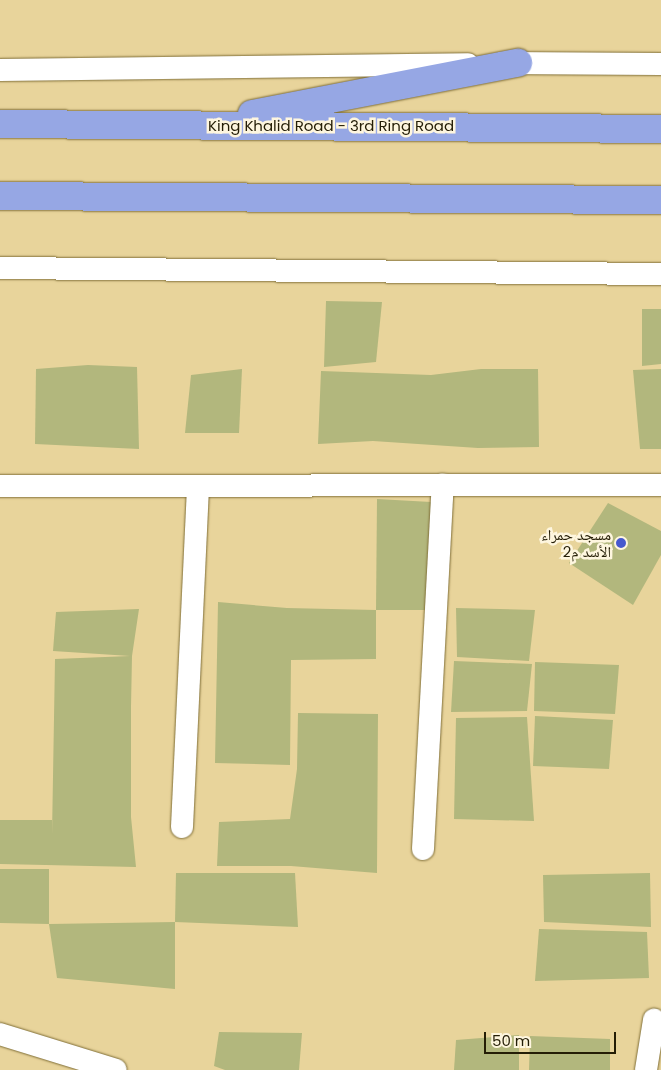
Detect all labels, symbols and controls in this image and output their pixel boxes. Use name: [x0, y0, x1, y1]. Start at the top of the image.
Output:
street label: King Khalid Road - 3rd Ring Road: [208, 117, 454, 135]
place label: مسجد حمراء الأسد م2: [541, 525, 611, 560]
marker: مسجد حمراء الأسد م2: [615, 537, 627, 549]
scale bar: [486, 1022, 618, 1054]
text: 50 m: [492, 1030, 530, 1051]

